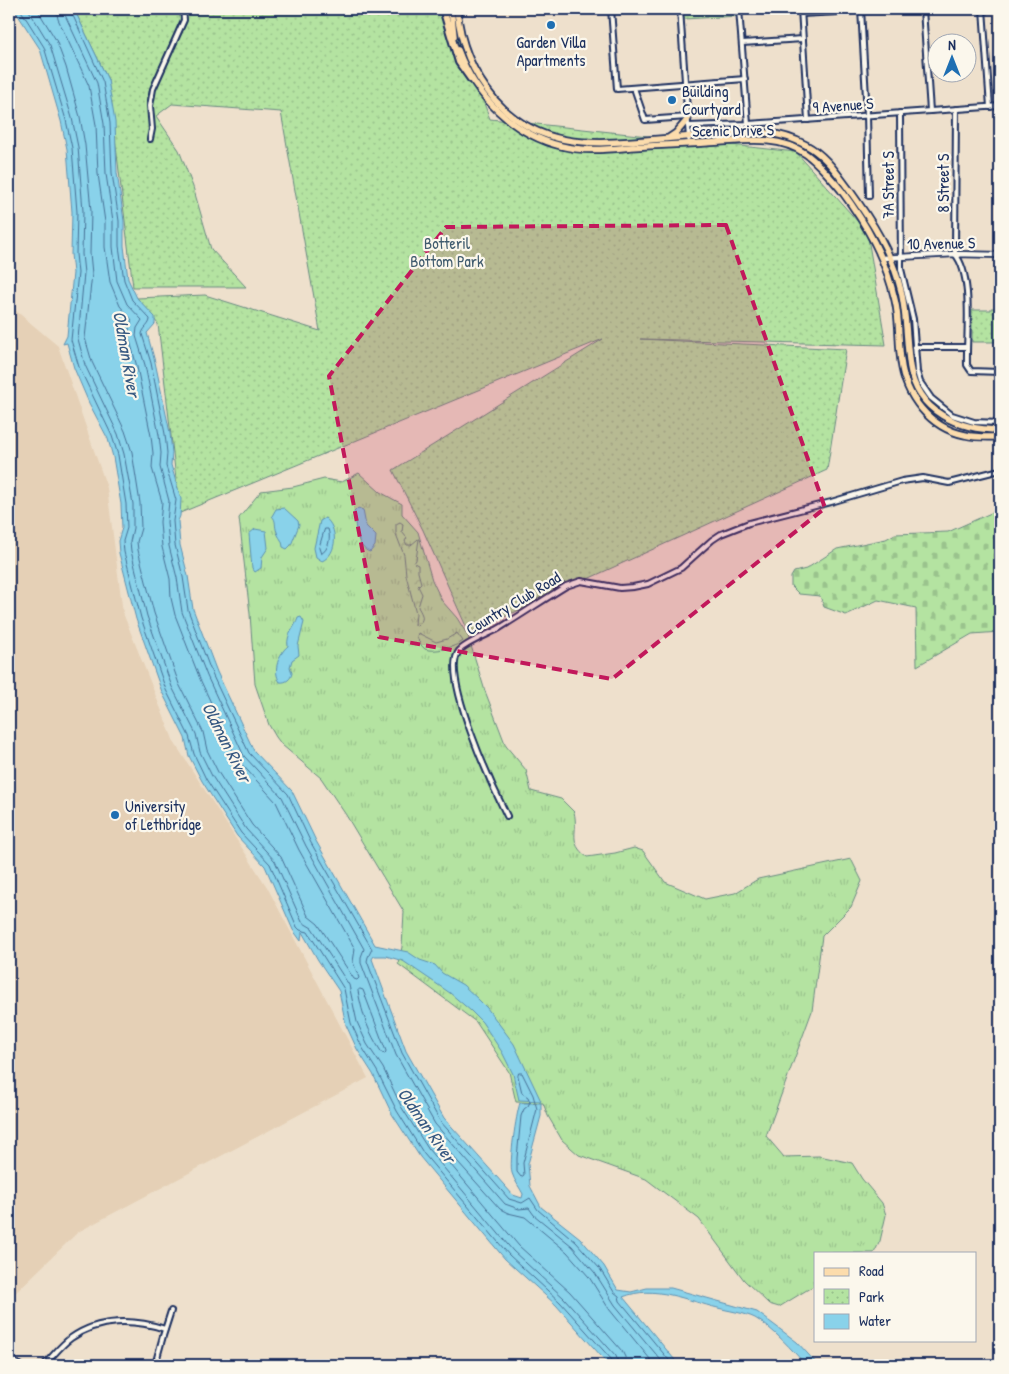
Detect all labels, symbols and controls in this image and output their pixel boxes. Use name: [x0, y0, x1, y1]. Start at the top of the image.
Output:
marker: Garden Villa Apartments: [545, 19, 557, 31]
place label: Garden Villa Apartments: [516, 31, 586, 71]
north arrow: [926, 32, 976, 82]
text: N: [948, 35, 956, 54]
place label: Building Courtyard: [682, 80, 741, 120]
street label: 9 Avenue S: [812, 92, 875, 118]
marker: Building Courtyard: [666, 94, 678, 106]
street label: Scenic Drive S: [692, 118, 775, 142]
street label: 7A Street S: [877, 151, 899, 219]
street label: 8 Street S: [932, 153, 954, 212]
street label: 10 Avenue S: [907, 231, 976, 255]
park label: Botteril Bottom Park: [410, 232, 484, 272]
water label: Oldman River: [107, 309, 147, 401]
street label: Country Club Road: [462, 566, 564, 640]
water label: Oldman River: [196, 698, 259, 788]
place label: University of Lethbridge: [125, 795, 202, 835]
marker: University of Lethbridge: [109, 809, 121, 821]
water label: Oldman River: [392, 1082, 463, 1169]
legend: [814, 1252, 976, 1342]
text: Road: [859, 1260, 884, 1281]
text: Park: [859, 1286, 884, 1307]
text: Water: [859, 1310, 891, 1331]

